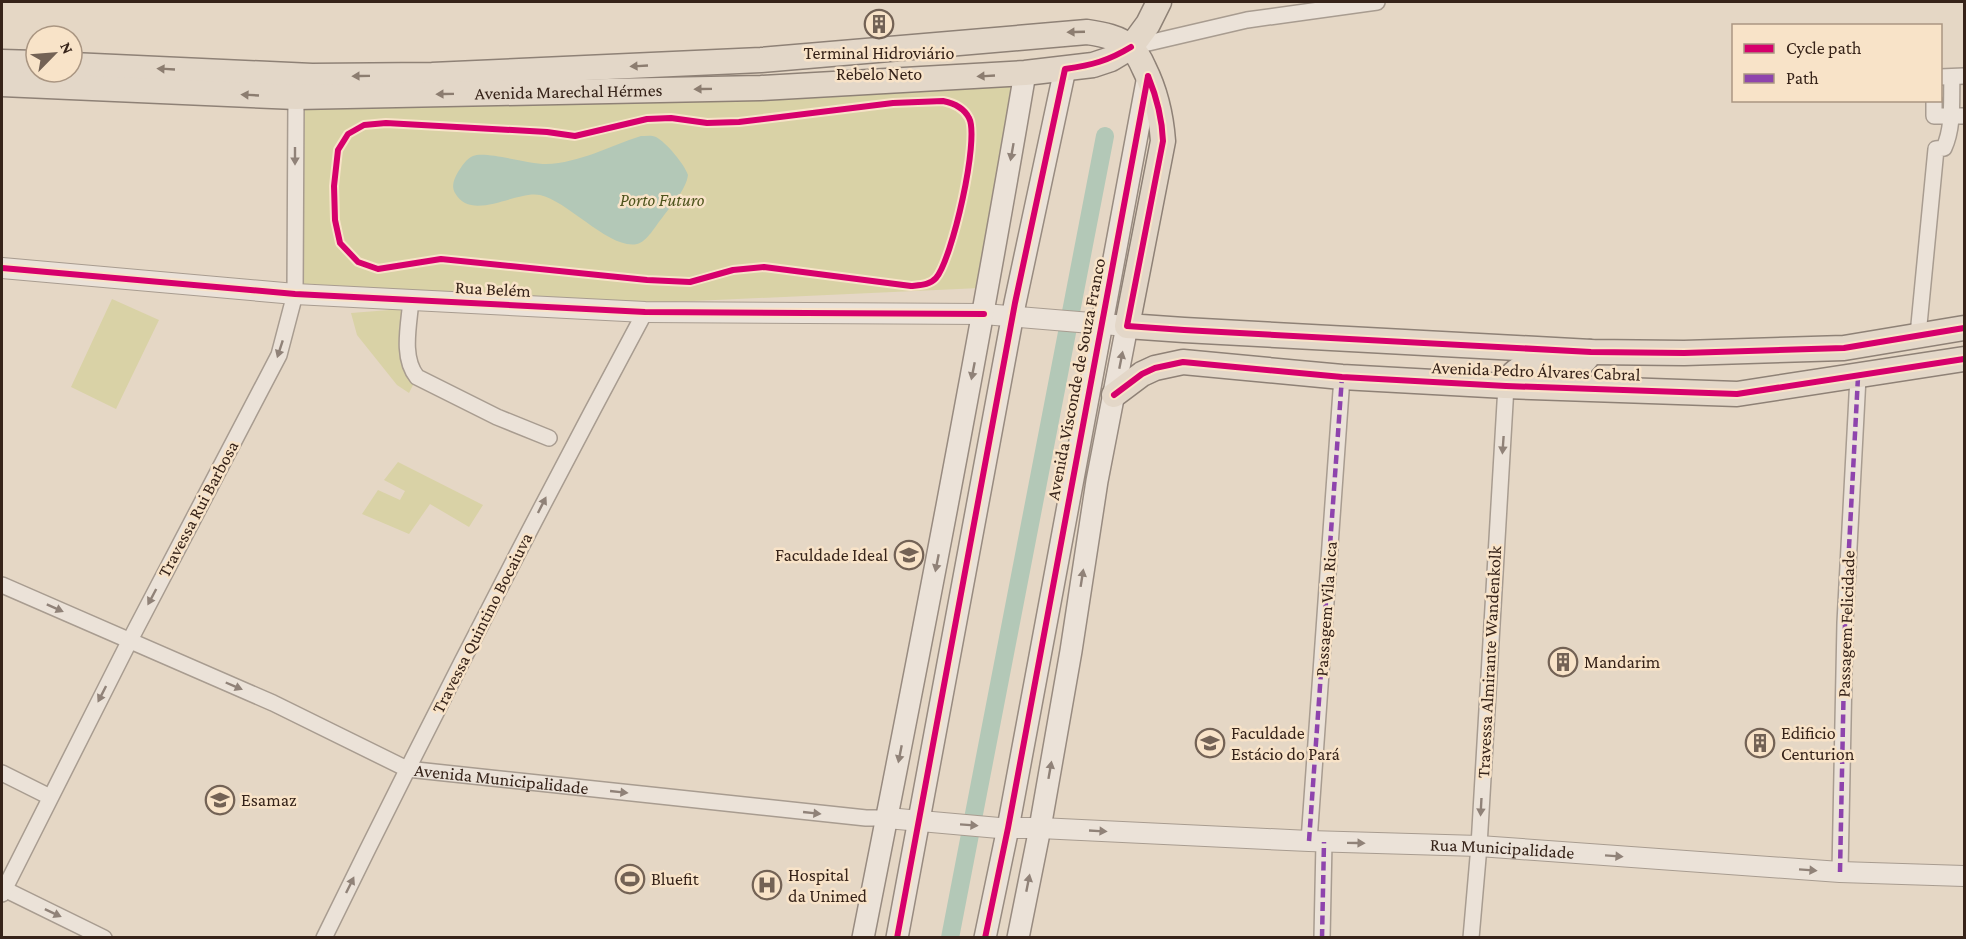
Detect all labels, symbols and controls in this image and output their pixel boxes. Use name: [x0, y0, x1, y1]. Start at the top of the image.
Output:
building icon: Terminal Hidroviário Rebelo Neto: [863, 8, 895, 40]
north arrow: [24, 24, 84, 84]
legend: [1732, 24, 1942, 102]
one-way arrow: [1066, 27, 1085, 37]
text: Cycle path: [1786, 38, 1862, 58]
text: N: [57, 39, 77, 56]
place label: Terminal Hidroviário Rebelo Neto: [804, 43, 955, 84]
one-way arrow: [630, 61, 649, 70]
one-way arrow: [156, 65, 175, 74]
text: Path: [1786, 68, 1819, 88]
one-way arrow: [351, 71, 370, 80]
one-way arrow: [977, 71, 996, 80]
street label: Avenida Marechal Hérmes: [475, 80, 663, 104]
one-way arrow: [693, 84, 712, 94]
one-way arrow: [435, 90, 454, 99]
one-way arrow: [240, 91, 259, 100]
one-way arrow: [1007, 142, 1016, 161]
one-way arrow: [290, 146, 300, 165]
park label: Porto Futuro: [620, 190, 705, 210]
street label: Avenida Visconde de Souza Franco: [1043, 256, 1109, 502]
street label: Rua Belém: [455, 277, 532, 301]
one-way arrow: [274, 340, 284, 358]
one-way arrow: [1117, 351, 1126, 370]
street label: Avenida Pedro Álvares Cabral: [1431, 357, 1641, 385]
one-way arrow: [968, 362, 977, 381]
one-way arrow: [1498, 435, 1507, 454]
street label: Travessa Rui Barbosa: [154, 437, 242, 581]
one-way arrow: [537, 496, 547, 514]
street label: Travessa Quintino Bocaiuva: [428, 529, 536, 717]
school or university icon: Faculdade Ideal: [893, 539, 925, 571]
street label: Passagem Vila Rica: [1311, 541, 1341, 677]
place label: Faculdade Ideal: [775, 545, 888, 565]
street label: Travessa Almirante Wandenkolk: [1473, 545, 1505, 779]
street label: Passagem Felicidade: [1833, 550, 1859, 698]
one-way arrow: [932, 554, 941, 573]
one-way arrow: [1078, 568, 1087, 587]
one-way arrow: [147, 588, 157, 605]
one-way arrow: [46, 604, 63, 613]
building icon: Mandarim: [1547, 646, 1579, 678]
place label: Mandarim: [1584, 652, 1661, 672]
one-way arrow: [225, 681, 243, 691]
one-way arrow: [98, 685, 107, 702]
place label: Faculdade Estácio do Pará: [1231, 723, 1340, 764]
place label: Edificio Centurion: [1781, 723, 1855, 764]
school or university icon: Faculdade Estácio do Pará: [1194, 727, 1226, 759]
building icon: Edificio Centurion: [1744, 727, 1776, 759]
one-way arrow: [895, 745, 904, 764]
street label: Avenida Municipalidade: [413, 760, 590, 798]
one-way arrow: [1046, 760, 1055, 779]
school or university icon: Esamaz: [204, 784, 236, 816]
one-way arrow: [609, 787, 628, 797]
place label: Esamaz: [241, 790, 297, 810]
one-way arrow: [1476, 798, 1485, 817]
one-way arrow: [803, 808, 822, 817]
one-way arrow: [959, 821, 978, 830]
one-way arrow: [1089, 826, 1108, 835]
street label: Rua Municipalidade: [1430, 835, 1575, 863]
one-way arrow: [1347, 838, 1366, 848]
one-way arrow: [1604, 851, 1623, 860]
sports icon: Bluefit: [614, 863, 646, 895]
place label: Hospital da Unimed: [788, 865, 868, 906]
one-way arrow: [1799, 865, 1818, 874]
place label: Bluefit: [651, 869, 700, 889]
hospital icon: Hospital da Unimed: [751, 869, 783, 901]
one-way arrow: [1024, 873, 1033, 892]
one-way arrow: [345, 876, 355, 893]
one-way arrow: [44, 909, 61, 918]

